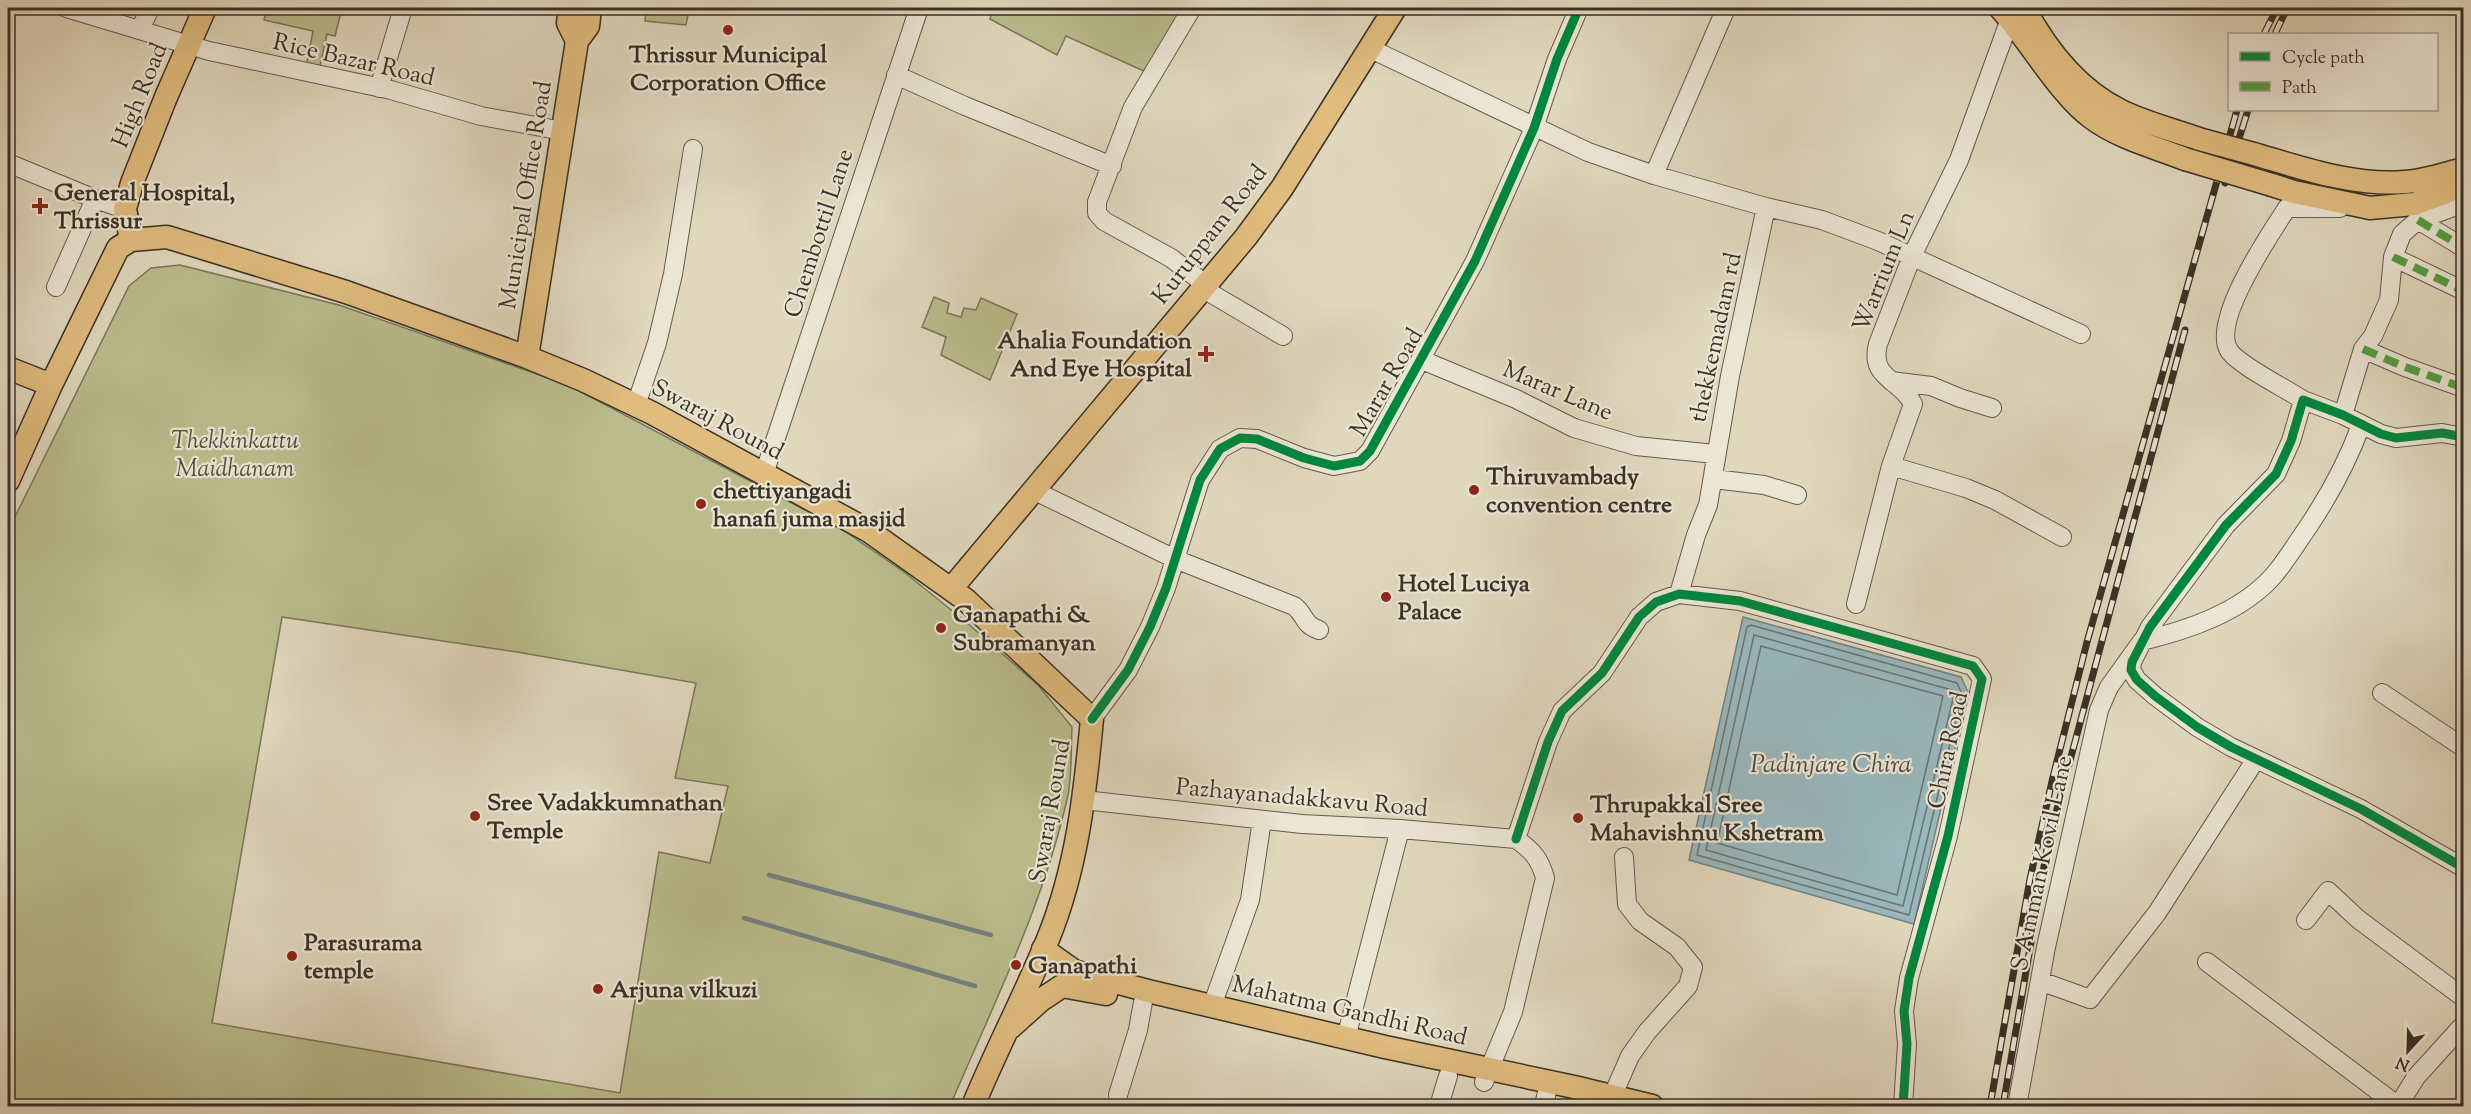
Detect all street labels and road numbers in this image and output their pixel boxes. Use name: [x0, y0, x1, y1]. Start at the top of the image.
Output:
street label: Rice Bazar Road: [269, 26, 438, 96]
street label: High Road: [104, 38, 177, 153]
street label: Municipal Office Road: [492, 78, 562, 312]
street label: Chembottil Lane: [777, 145, 863, 322]
street label: Kuruppam Road: [1145, 158, 1276, 313]
street label: Warrium Ln: [1845, 206, 1925, 338]
street label: thekkemadam rd: [1682, 249, 1752, 425]
street label: Marar Road: [1343, 322, 1433, 444]
street label: Marar Lane: [1497, 353, 1618, 430]
street label: Swaraj Round: [645, 372, 790, 470]
street label: Chira Road: [1920, 688, 1978, 812]
street label: Swaraj Round: [1022, 736, 1080, 886]
street label: S Amman Kovil Lane: [2004, 752, 2082, 974]
street label: Pazhayanadakkavu Road: [1174, 771, 1430, 827]
street label: Mahatma Gandhi Road: [1229, 968, 1471, 1056]

